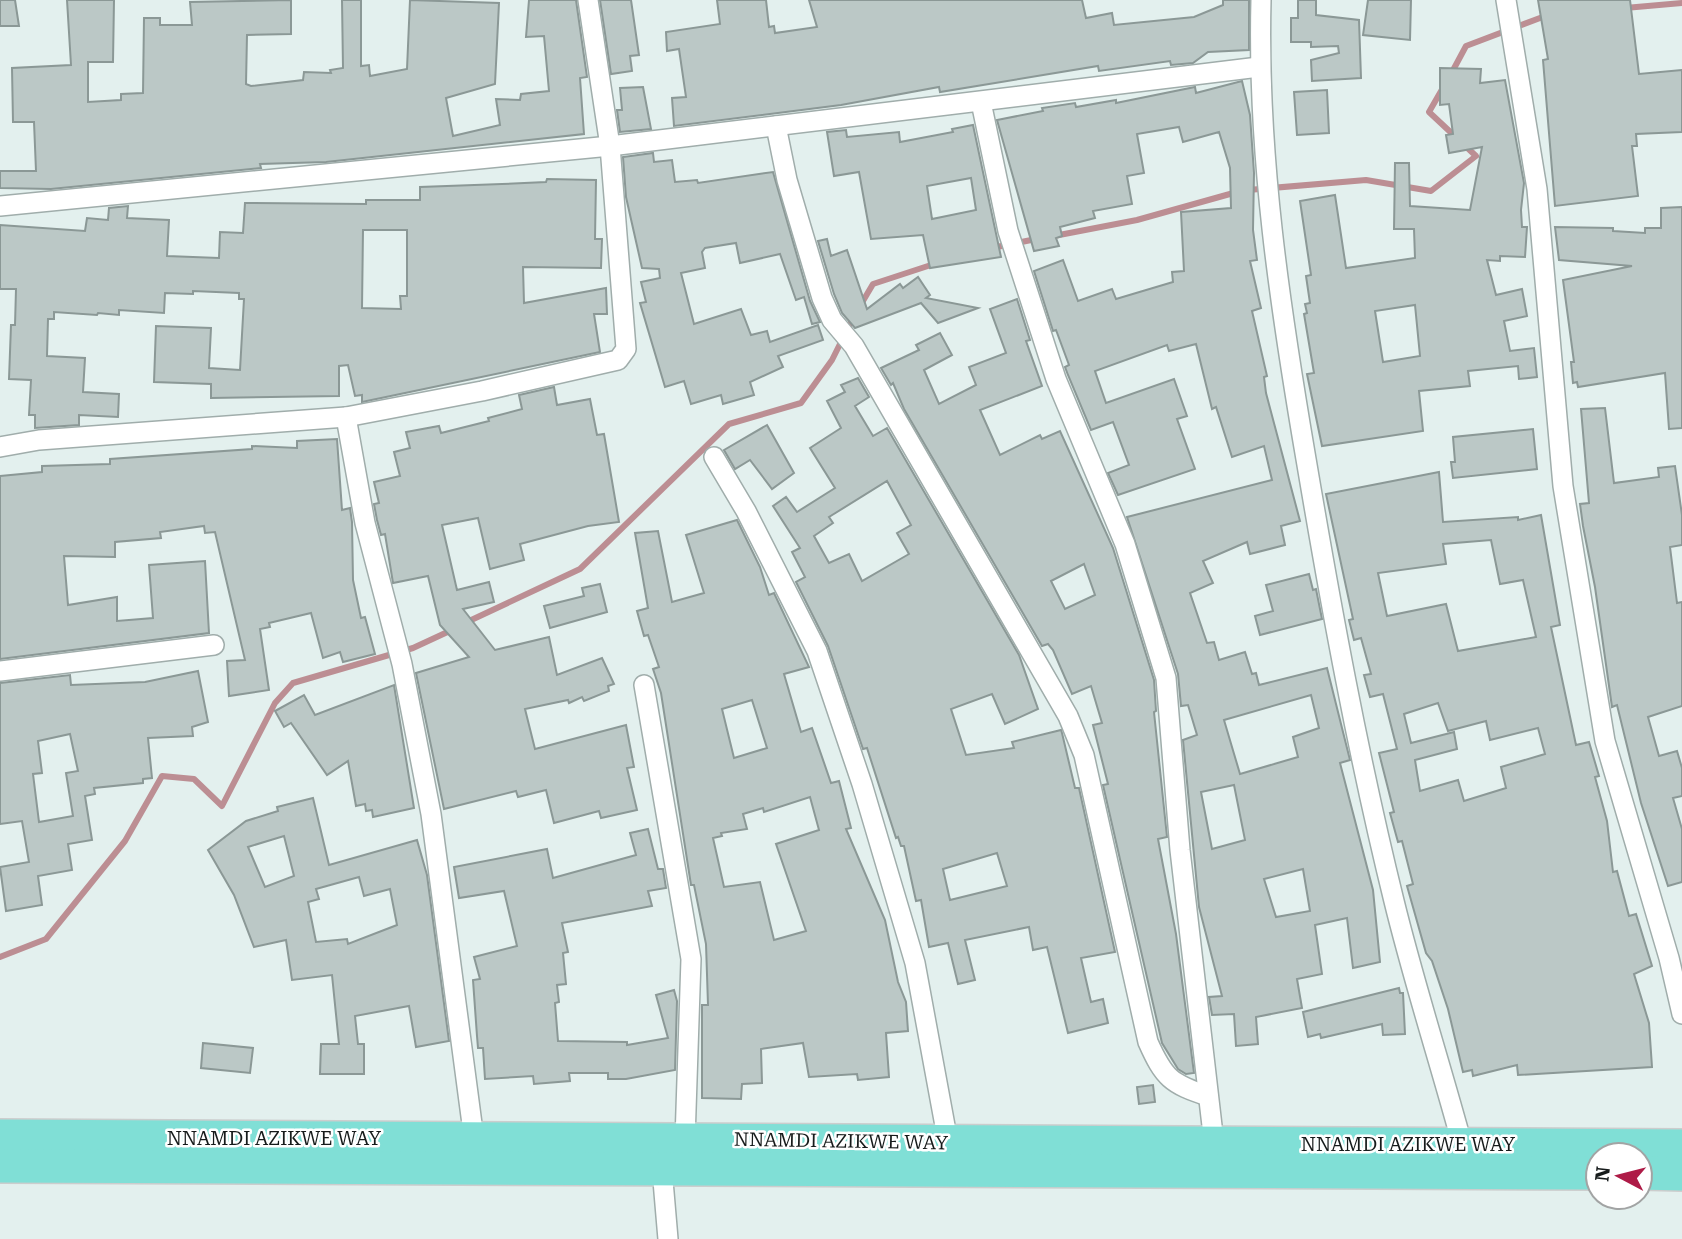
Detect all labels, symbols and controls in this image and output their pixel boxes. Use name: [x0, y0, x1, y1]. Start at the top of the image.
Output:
street label: NNAMDI AZIKWE WAY: [167, 1127, 381, 1150]
street label: NNAMDI AZIKWE WAY: [734, 1128, 948, 1154]
street label: NNAMDI AZIKWE WAY: [1301, 1133, 1515, 1156]
north arrow: [1584, 1141, 1654, 1211]
text: N: [1590, 1165, 1615, 1183]

